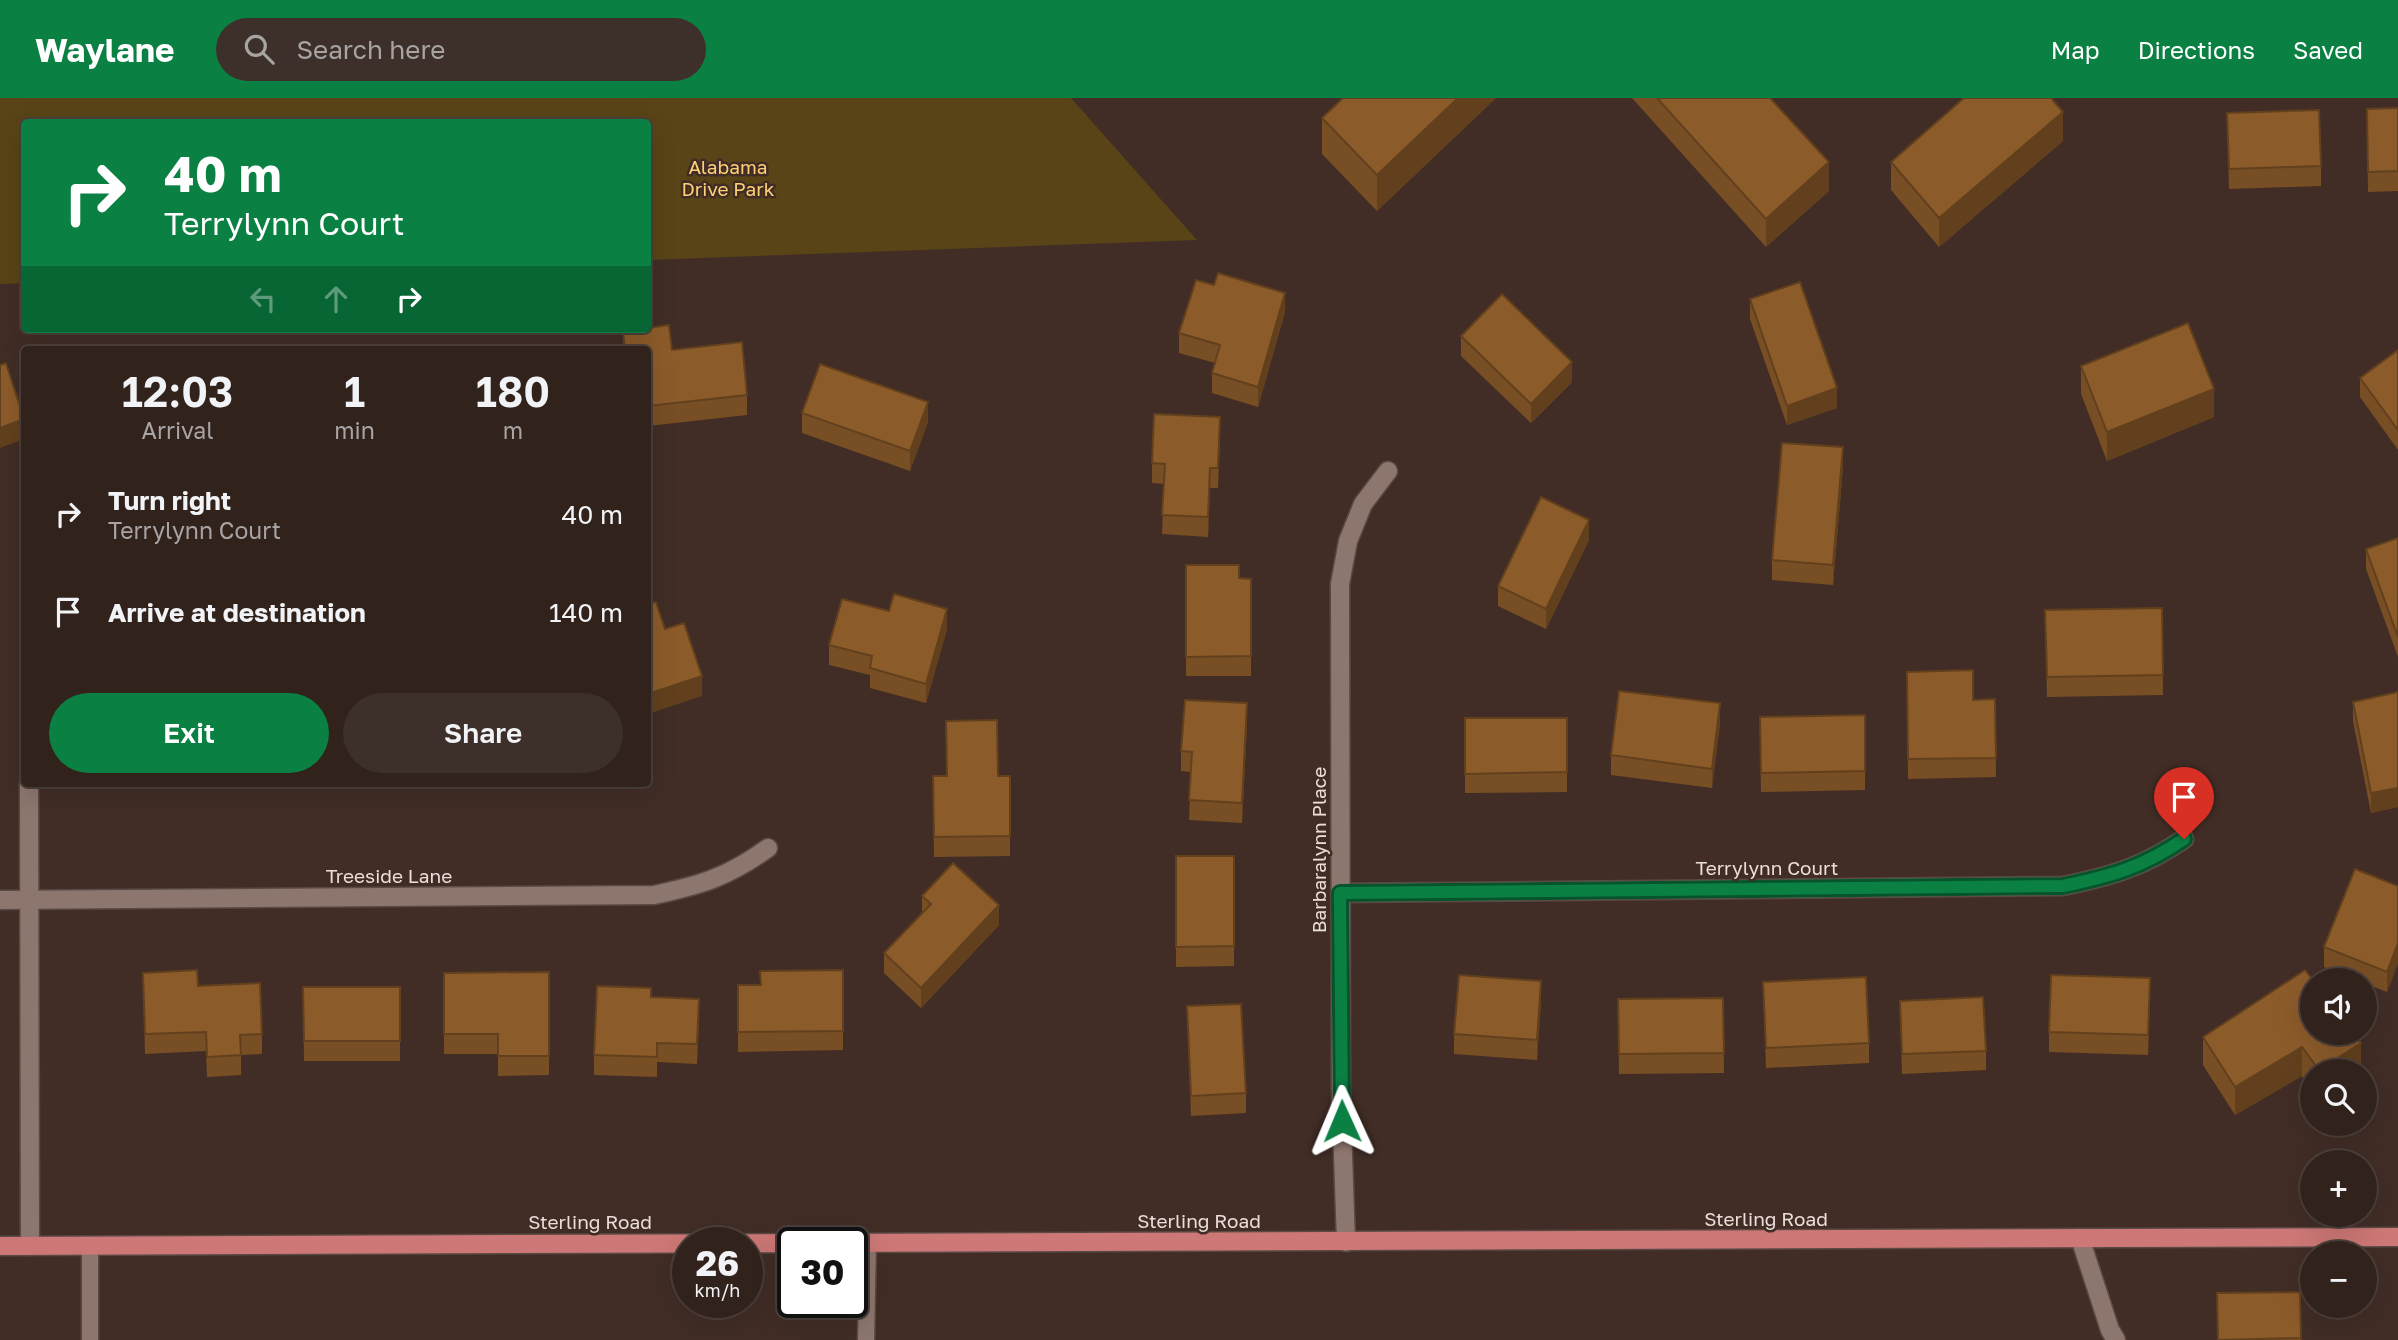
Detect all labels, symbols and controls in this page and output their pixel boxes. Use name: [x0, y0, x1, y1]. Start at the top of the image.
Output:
search box: [216, 18, 706, 81]
text: Waylane: [35, 30, 174, 69]
icon: search: [240, 30, 278, 68]
text: Search here: [296, 34, 445, 65]
text: Map: [2051, 35, 2100, 64]
text: Directions: [2138, 35, 2255, 64]
text: Saved: [2293, 35, 2363, 64]
text: 40 m: [164, 144, 282, 203]
icon: right: [49, 147, 140, 238]
park label: Alabama Drive Park: [682, 155, 775, 200]
text: Terrylynn Court: [164, 204, 404, 242]
icon: left: [244, 280, 282, 318]
icon: ahead: [317, 280, 355, 318]
icon: right: [390, 280, 428, 318]
text: 12:03: [122, 366, 233, 416]
text: 1: [344, 366, 365, 416]
text: 180: [476, 366, 550, 416]
text: Arrival: [142, 416, 214, 444]
text: min: [334, 416, 375, 444]
text: m: [503, 416, 523, 444]
text: Turn right: [108, 485, 231, 516]
icon: right: [49, 495, 87, 533]
text: 40 m: [562, 499, 623, 530]
text: Terrylynn Court: [108, 516, 281, 544]
icon: arrive: [49, 593, 87, 631]
text: Arrive at destination: [108, 597, 366, 628]
text: 140 m: [549, 597, 623, 628]
button: Exit: [49, 693, 329, 773]
button: Share: [343, 693, 623, 773]
street label: Barbaralynn Place: [1307, 767, 1330, 933]
pin: [2154, 767, 2214, 839]
icon: arrive: [2165, 778, 2203, 816]
street label: Terrylynn Court: [1696, 856, 1838, 879]
street label: Treeside Lane: [326, 864, 452, 887]
map controls: [2300, 968, 2377, 1318]
button: sound: [2300, 968, 2377, 1045]
button: search: [2300, 1059, 2377, 1136]
position arrow: [1305, 1084, 1379, 1158]
button: +: [2300, 1150, 2377, 1227]
street label: Sterling Road: [1704, 1207, 1828, 1230]
street label: Sterling Road: [1137, 1209, 1261, 1232]
street label: Sterling Road: [528, 1210, 652, 1233]
speed limit sign: 30: [777, 1227, 868, 1318]
button: −: [2300, 1241, 2377, 1318]
text: 26: [696, 1242, 739, 1284]
text: km/h: [695, 1279, 740, 1301]

